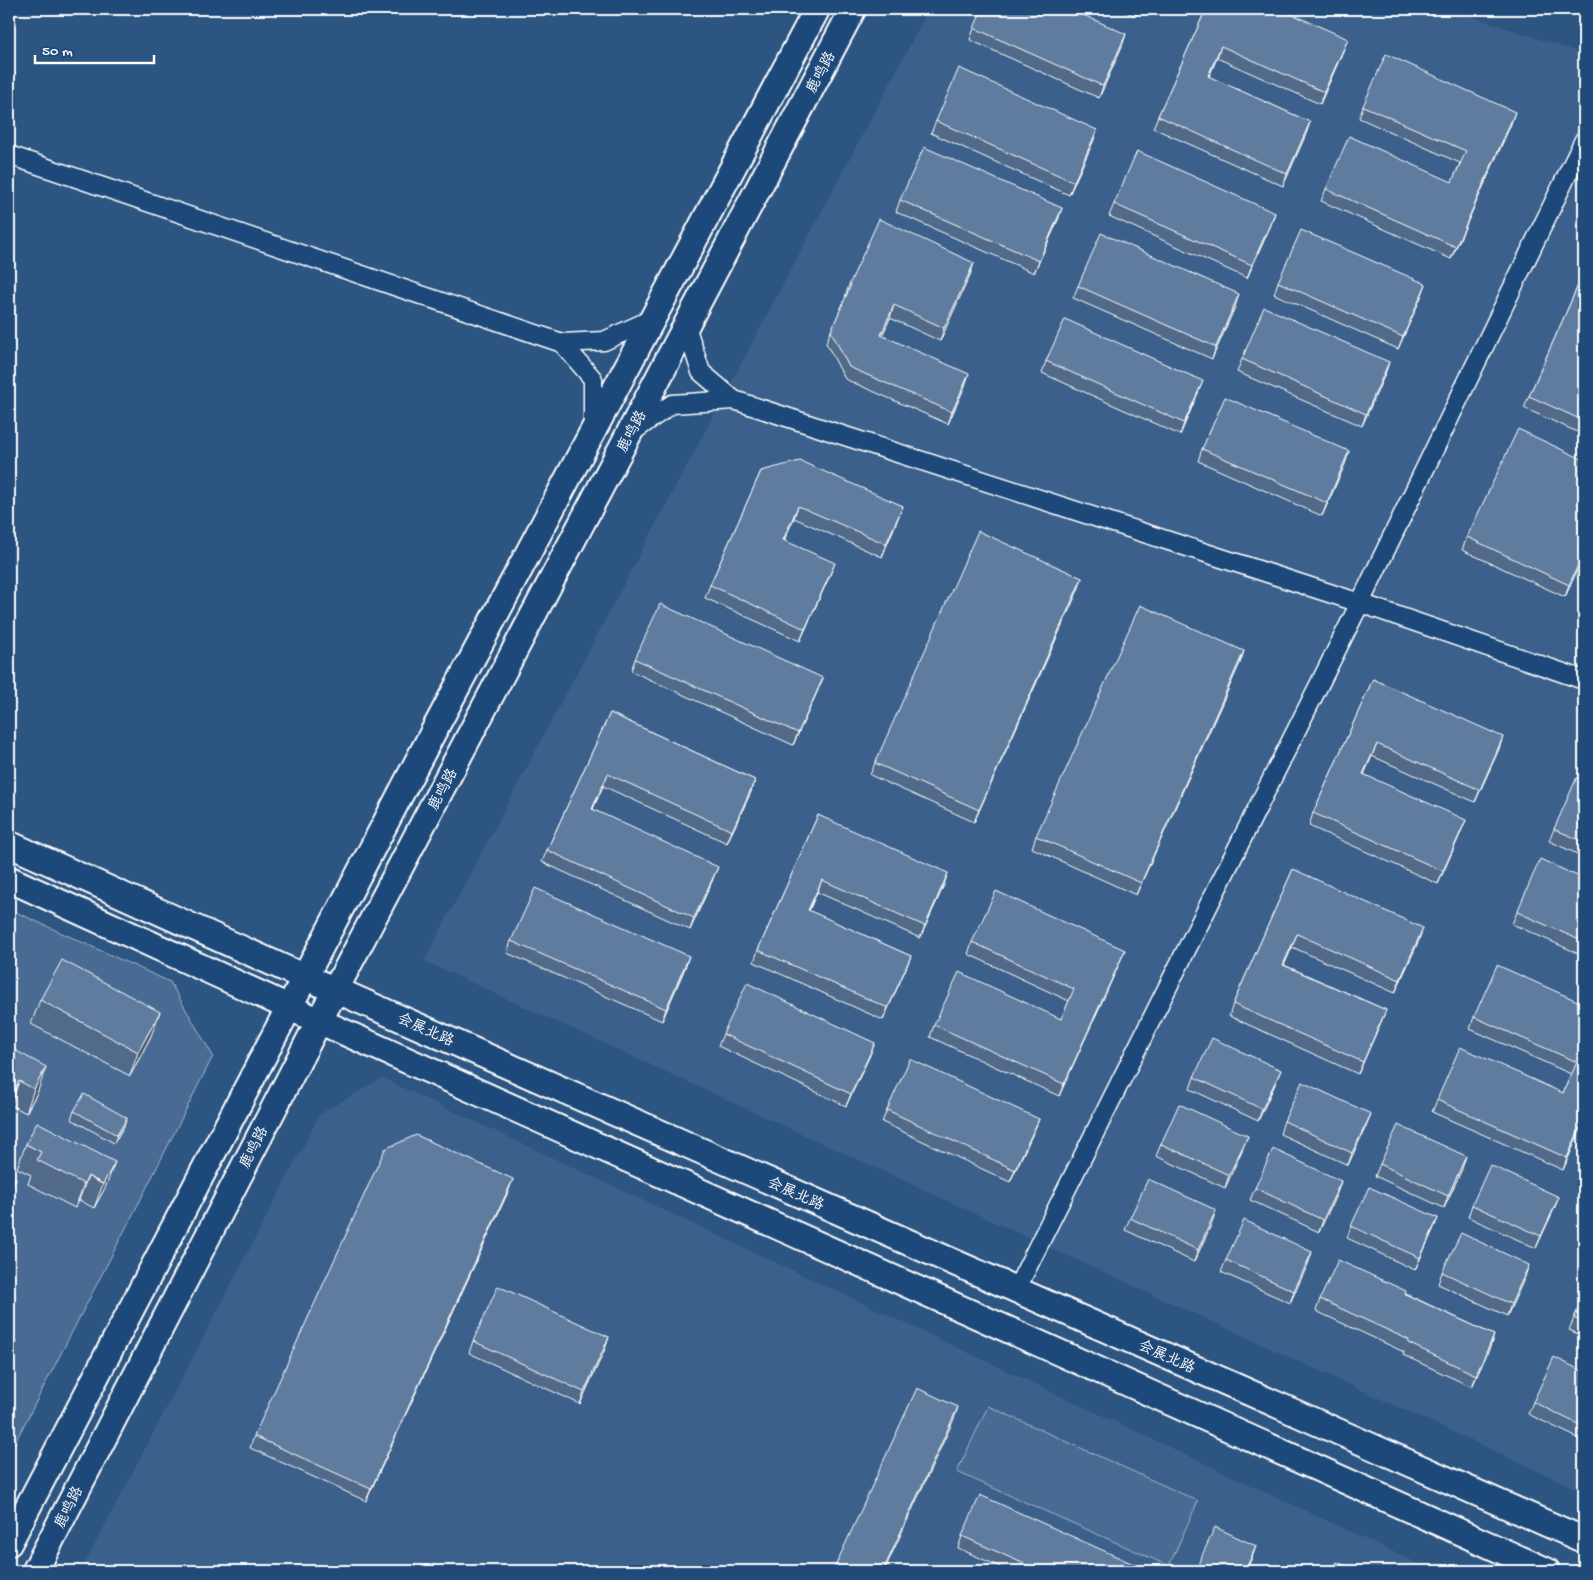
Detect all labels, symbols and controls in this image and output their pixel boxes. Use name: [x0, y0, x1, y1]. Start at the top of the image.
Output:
scale bar: [35, 32, 154, 64]
text: 50 m: [42, 43, 73, 61]
street label: 鹿鸣路: [803, 49, 840, 97]
street label: 鹿鸣路: [614, 408, 651, 456]
street label: 鹿鸣路: [425, 766, 462, 814]
street label: 会展北路: [394, 1010, 456, 1051]
street label: 鹿鸣路: [237, 1124, 273, 1172]
street label: 会展北路: [764, 1174, 826, 1215]
street label: 会展北路: [1135, 1337, 1197, 1378]
street label: 鹿鸣路: [52, 1484, 88, 1532]

